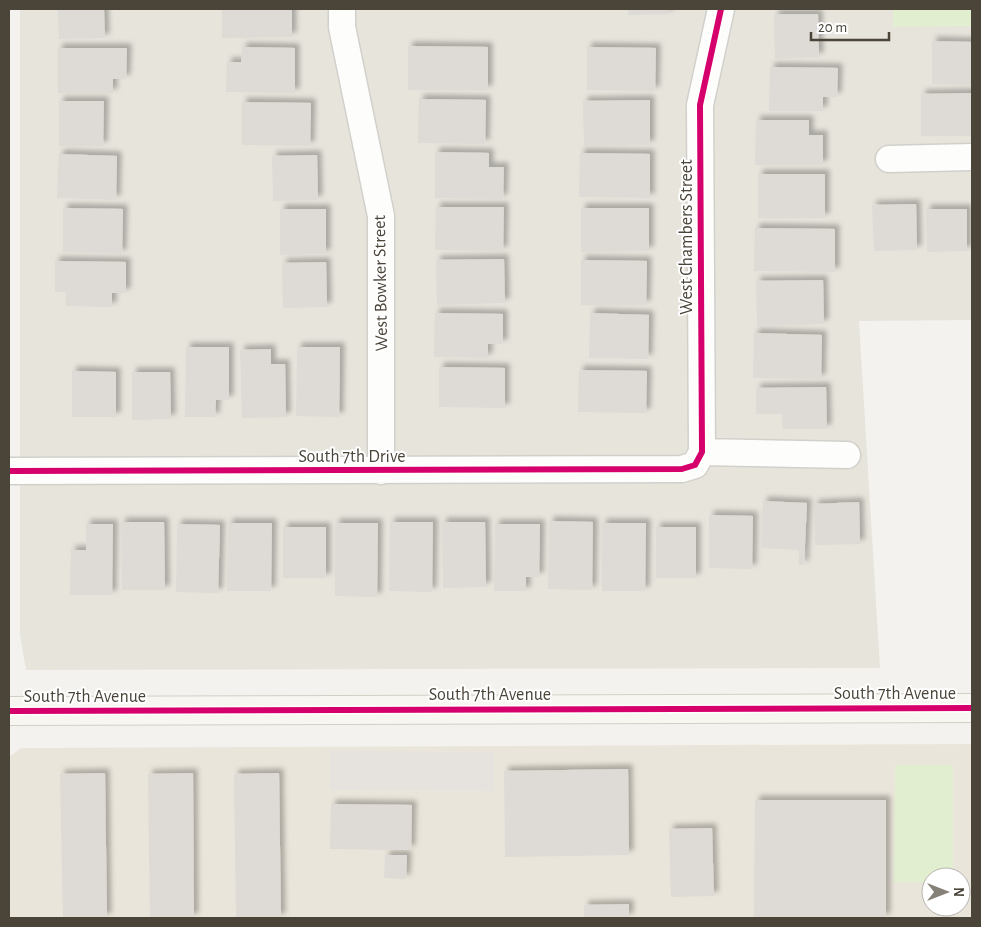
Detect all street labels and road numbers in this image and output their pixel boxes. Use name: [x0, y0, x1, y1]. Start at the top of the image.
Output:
street label: West Chambers Street: [678, 159, 696, 315]
street label: West Bowker Street: [371, 214, 391, 351]
street label: South 7th Drive: [298, 448, 406, 466]
street label: South 7th Avenue: [834, 685, 956, 703]
street label: South 7th Avenue: [429, 686, 551, 704]
street label: South 7th Avenue: [24, 688, 146, 706]

